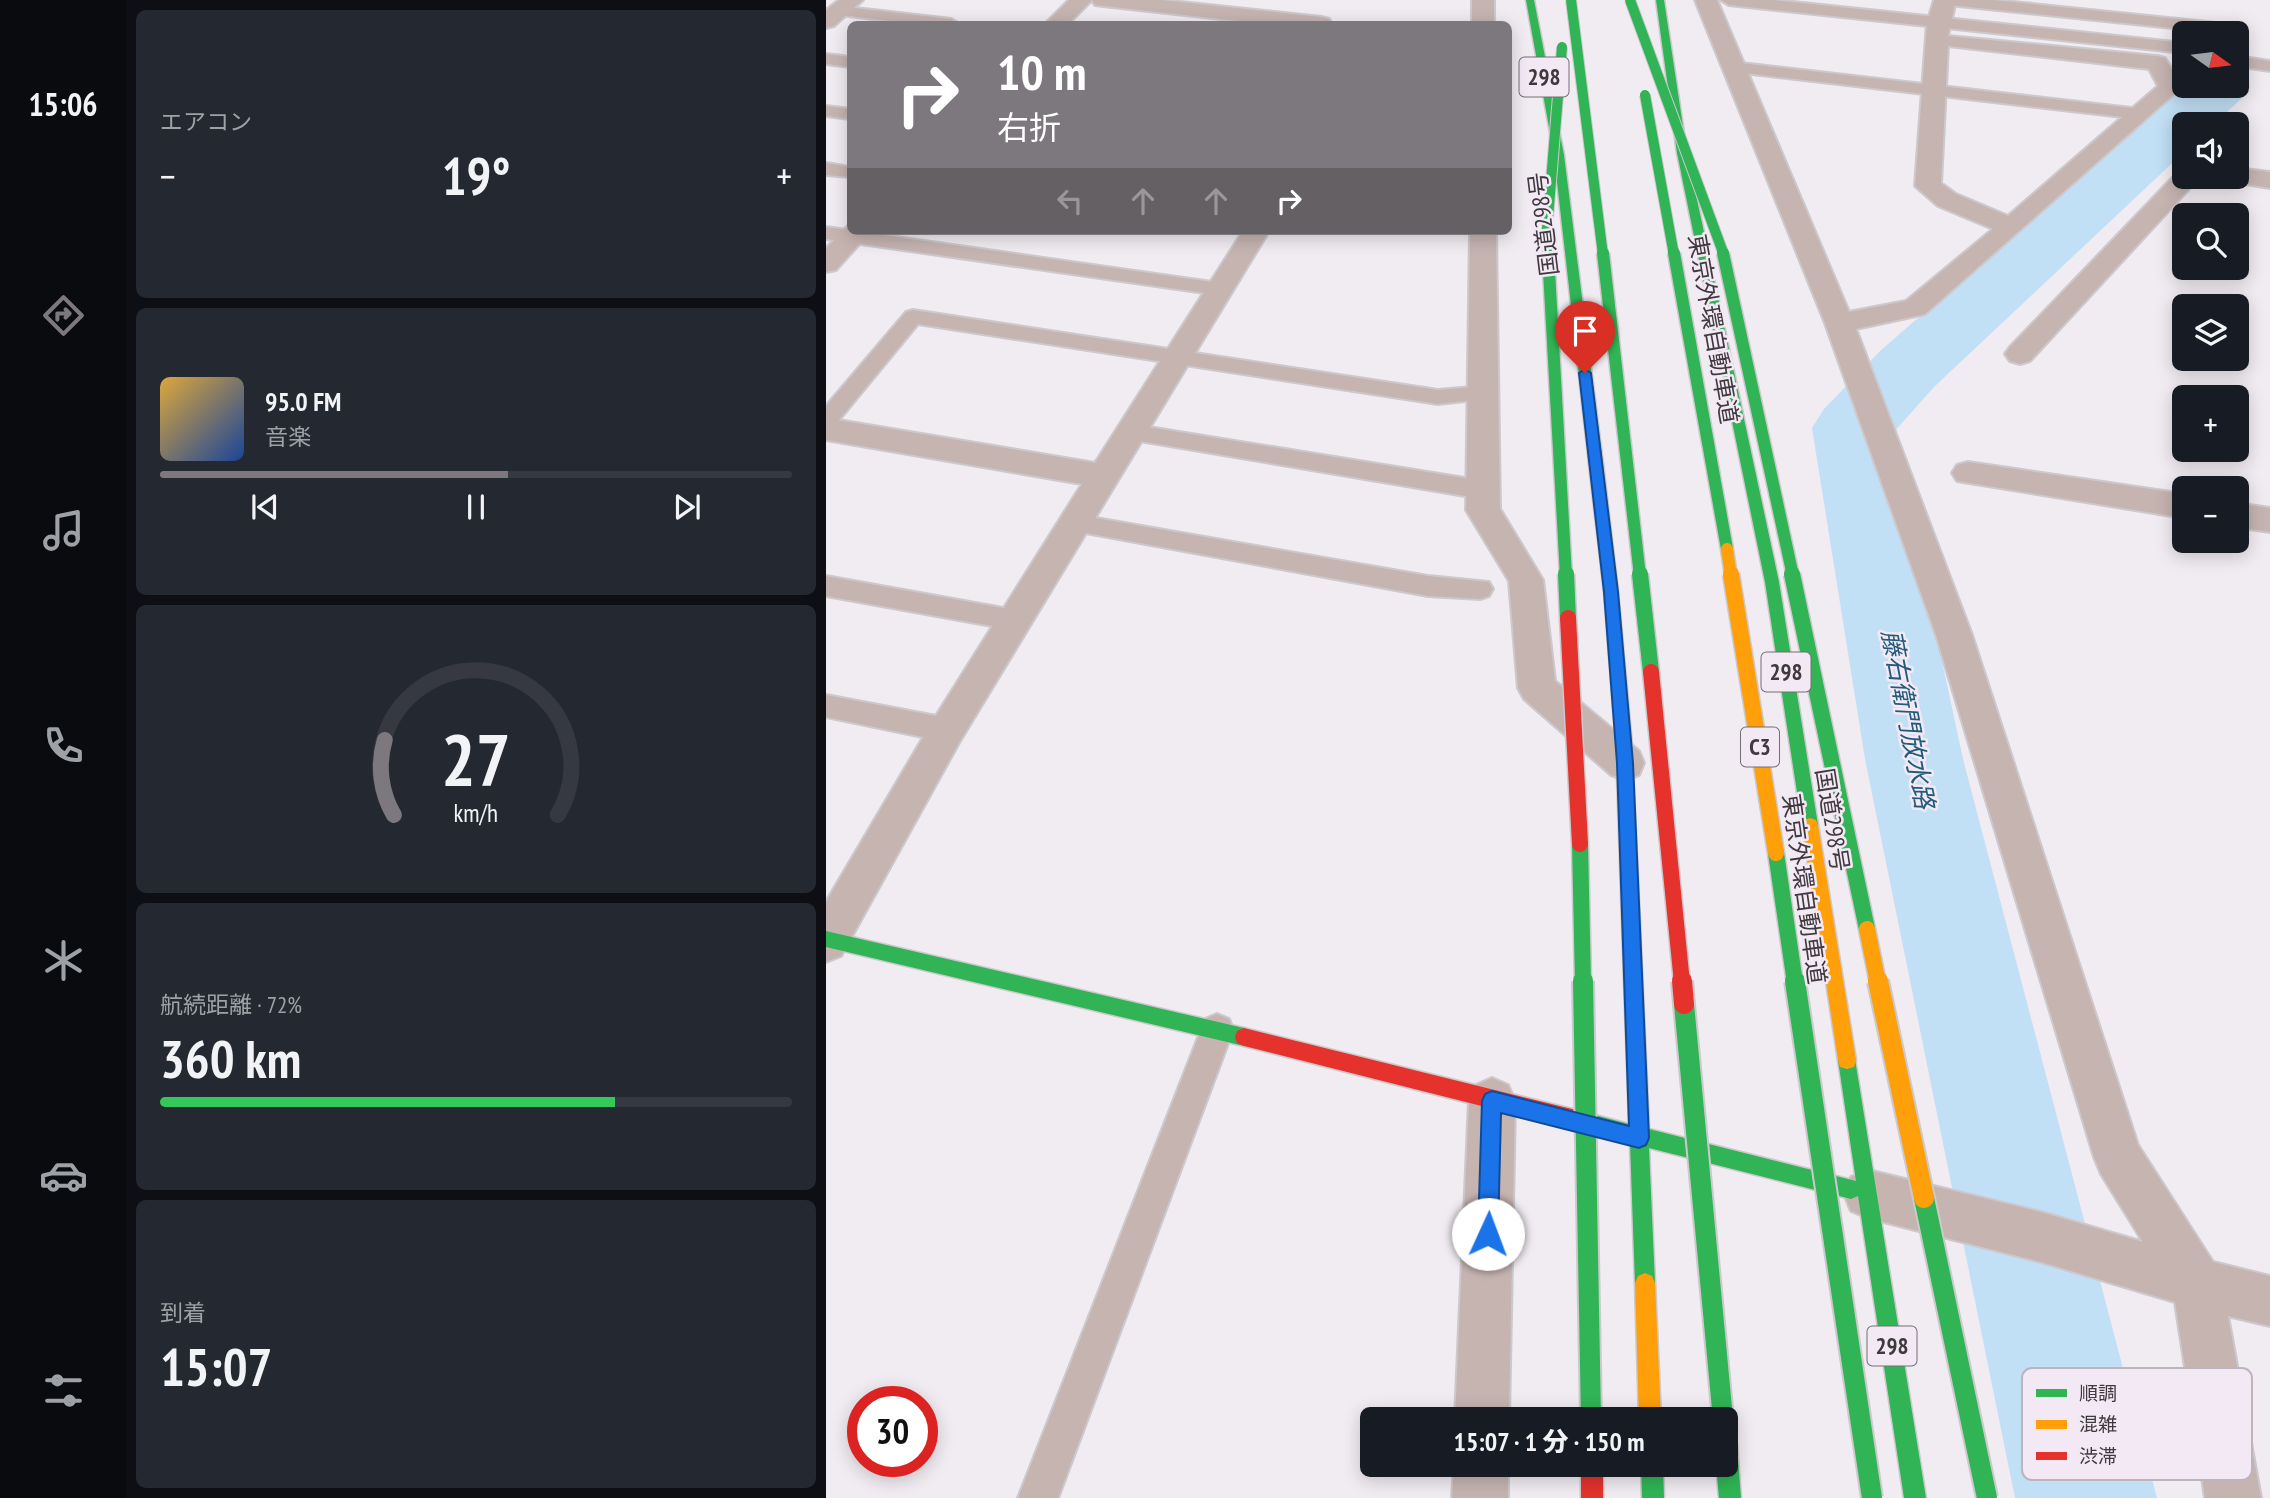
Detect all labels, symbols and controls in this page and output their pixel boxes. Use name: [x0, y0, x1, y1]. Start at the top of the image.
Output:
north arrow: [2172, 21, 2249, 98]
map controls: [2172, 21, 2249, 553]
text: 10 m: [997, 40, 1086, 104]
icon: right: [882, 49, 973, 140]
road number: 298: [1520, 58, 1568, 96]
text: 15:06: [28, 83, 98, 125]
text: 右折: [997, 106, 1061, 148]
text: エアコン: [160, 107, 252, 136]
button: sound: [2172, 112, 2249, 189]
text: 19°: [442, 142, 510, 209]
text: −: [160, 151, 176, 200]
text: +: [776, 151, 792, 200]
street label: 国道298号: [1522, 170, 1565, 278]
icon: left: [1051, 182, 1089, 220]
icon: ahead: [1124, 182, 1162, 220]
icon: ahead: [1197, 182, 1235, 220]
icon: right: [1270, 182, 1308, 220]
button: search: [2172, 203, 2249, 280]
street label: 東京外環自動車道: [1682, 232, 1745, 426]
icon: directions: [39, 291, 88, 340]
button: layers: [2172, 294, 2249, 371]
pin: [1555, 301, 1615, 373]
icon: arrive: [1566, 312, 1604, 350]
text: 95.0 FM: [265, 385, 341, 418]
button: +: [2172, 385, 2249, 462]
text: 音楽: [265, 422, 311, 451]
button: −: [2172, 476, 2249, 553]
icon: previous: [246, 488, 284, 526]
icon: pause: [457, 488, 495, 526]
icon: next: [668, 488, 706, 526]
icon: music: [39, 506, 88, 555]
water label: 藤右衛門放水路: [1875, 626, 1942, 813]
road number: 298: [1762, 652, 1810, 692]
text: 27: [441, 711, 511, 805]
icon: phone: [39, 721, 88, 770]
road number: C3: [1741, 727, 1779, 766]
street label: 国道298号: [1809, 766, 1856, 874]
street label: 東京外環自動車道: [1776, 792, 1833, 986]
text: km/h: [454, 797, 498, 829]
icon: climate: [39, 936, 88, 985]
text: 航続距離 · 72%: [160, 990, 302, 1019]
text: 360 km: [160, 1025, 301, 1092]
icon: car: [39, 1151, 88, 1200]
position arrow: [1451, 1197, 1525, 1271]
text: 到着: [160, 1298, 206, 1327]
road number: 298: [1868, 1326, 1916, 1366]
text: 15:07: [160, 1333, 272, 1400]
icon: filters: [39, 1366, 88, 1415]
legend: [2022, 1368, 2252, 1480]
text: 順調: [2079, 1381, 2117, 1405]
speed limit sign: 30: [847, 1386, 938, 1477]
text: 混雑: [2079, 1412, 2117, 1436]
text: 15:07 · 1 分 · 150 m: [1453, 1425, 1645, 1458]
text: 渋滞: [2079, 1444, 2117, 1468]

